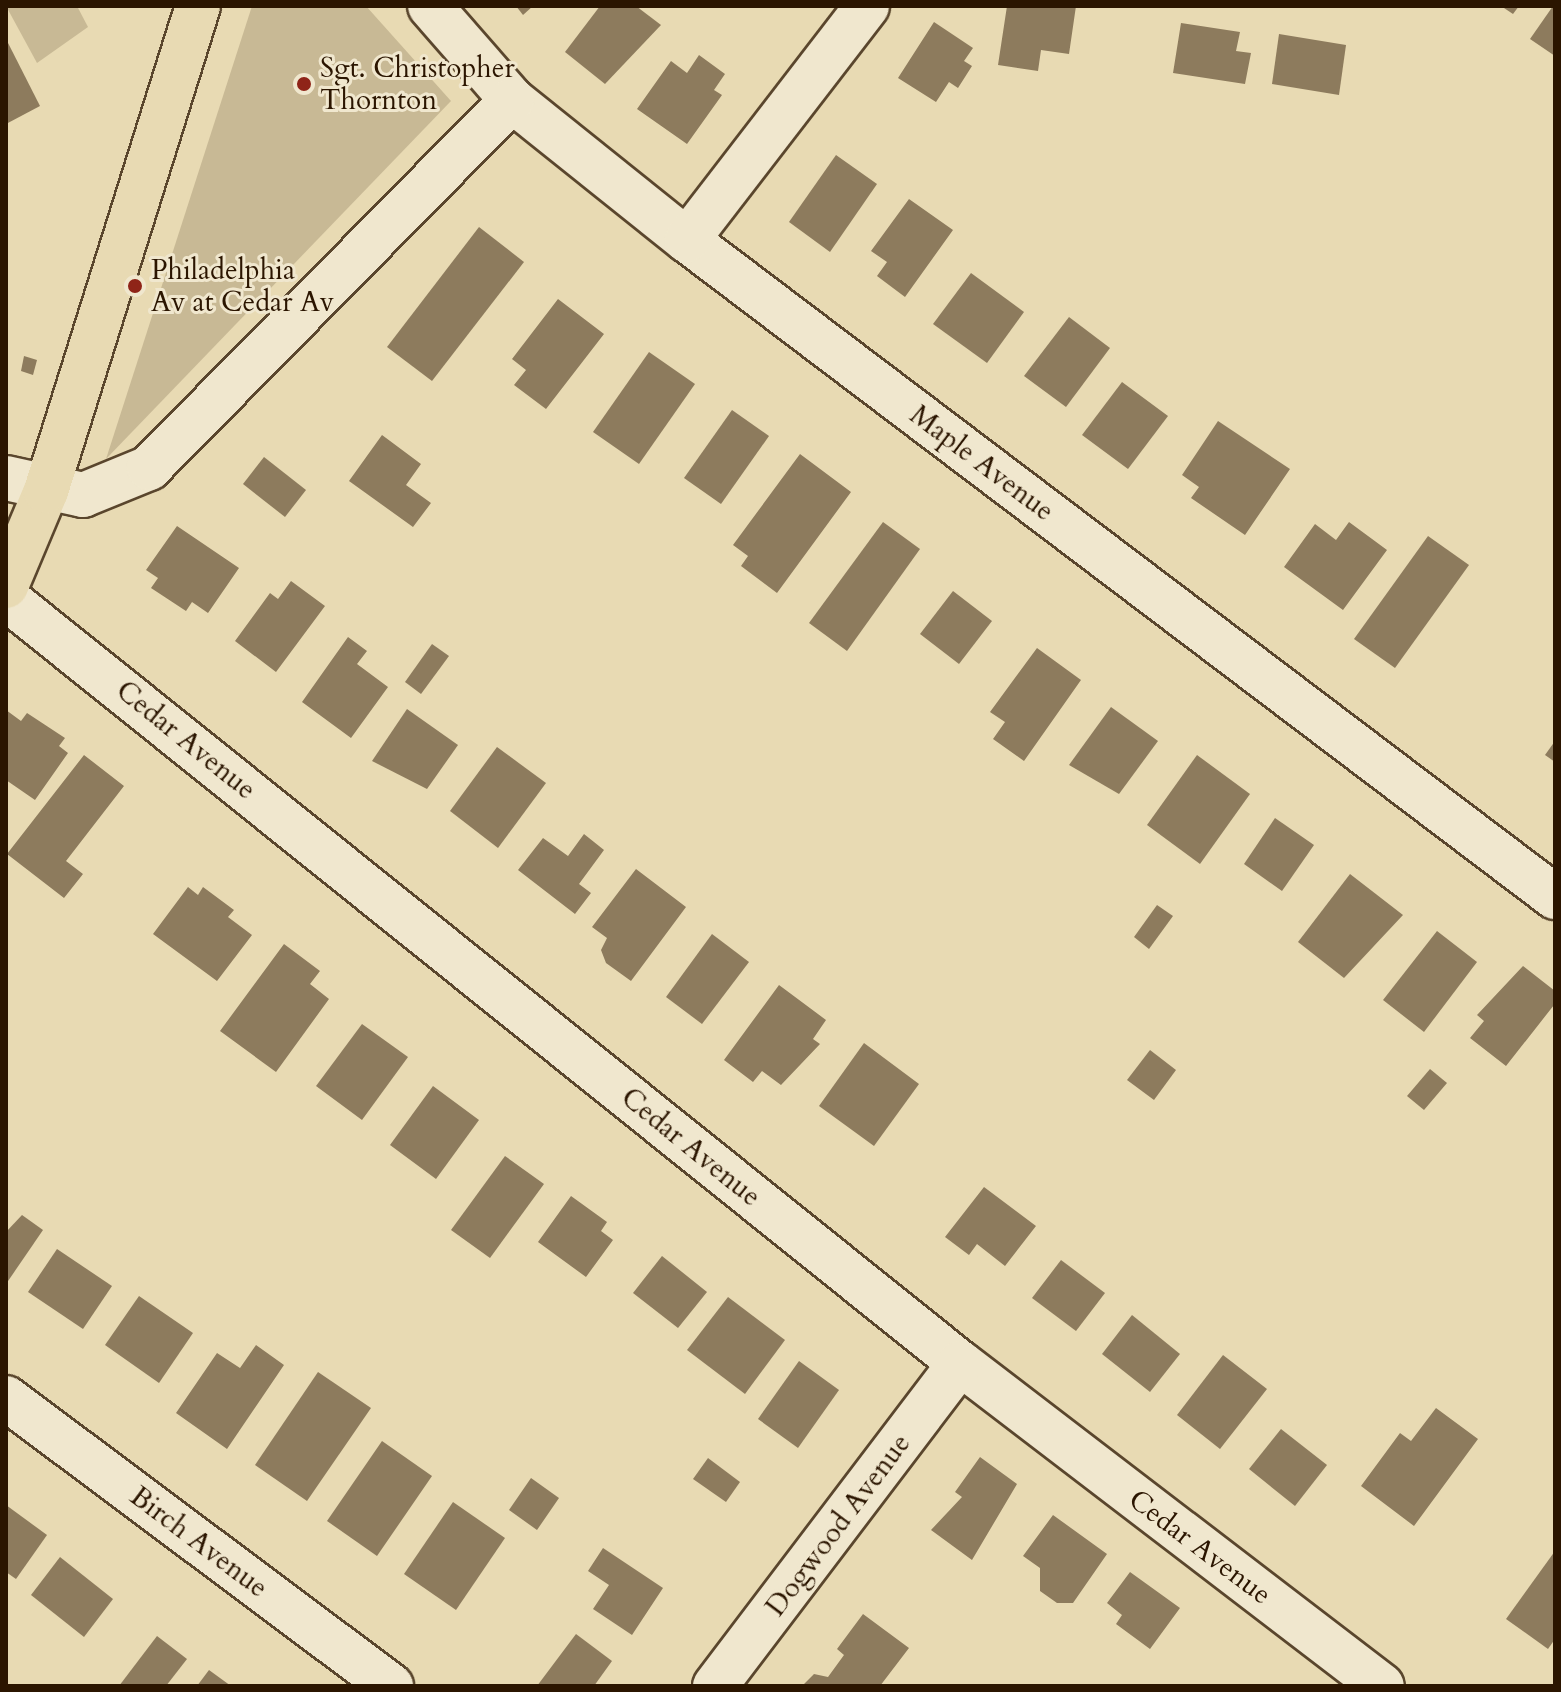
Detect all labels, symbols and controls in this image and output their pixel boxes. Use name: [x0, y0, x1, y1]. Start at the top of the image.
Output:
place label: Sgt. Christopher Thornton: [320, 51, 515, 117]
marker: Sgt. Christopher Thornton: [295, 75, 313, 93]
place label: Philadelphia Av at Cedar Av: [151, 253, 334, 319]
marker: Philadelphia Av at Cedar Av: [126, 277, 144, 295]
street label: Maple Avenue: [903, 398, 1061, 528]
street label: Cedar Avenue: [110, 674, 262, 806]
street label: Cedar Avenue: [615, 1081, 767, 1213]
street label: Dogwood Avenue: [759, 1427, 917, 1623]
street label: Birch Avenue: [124, 1479, 274, 1605]
street label: Cedar Avenue: [1122, 1483, 1278, 1611]

